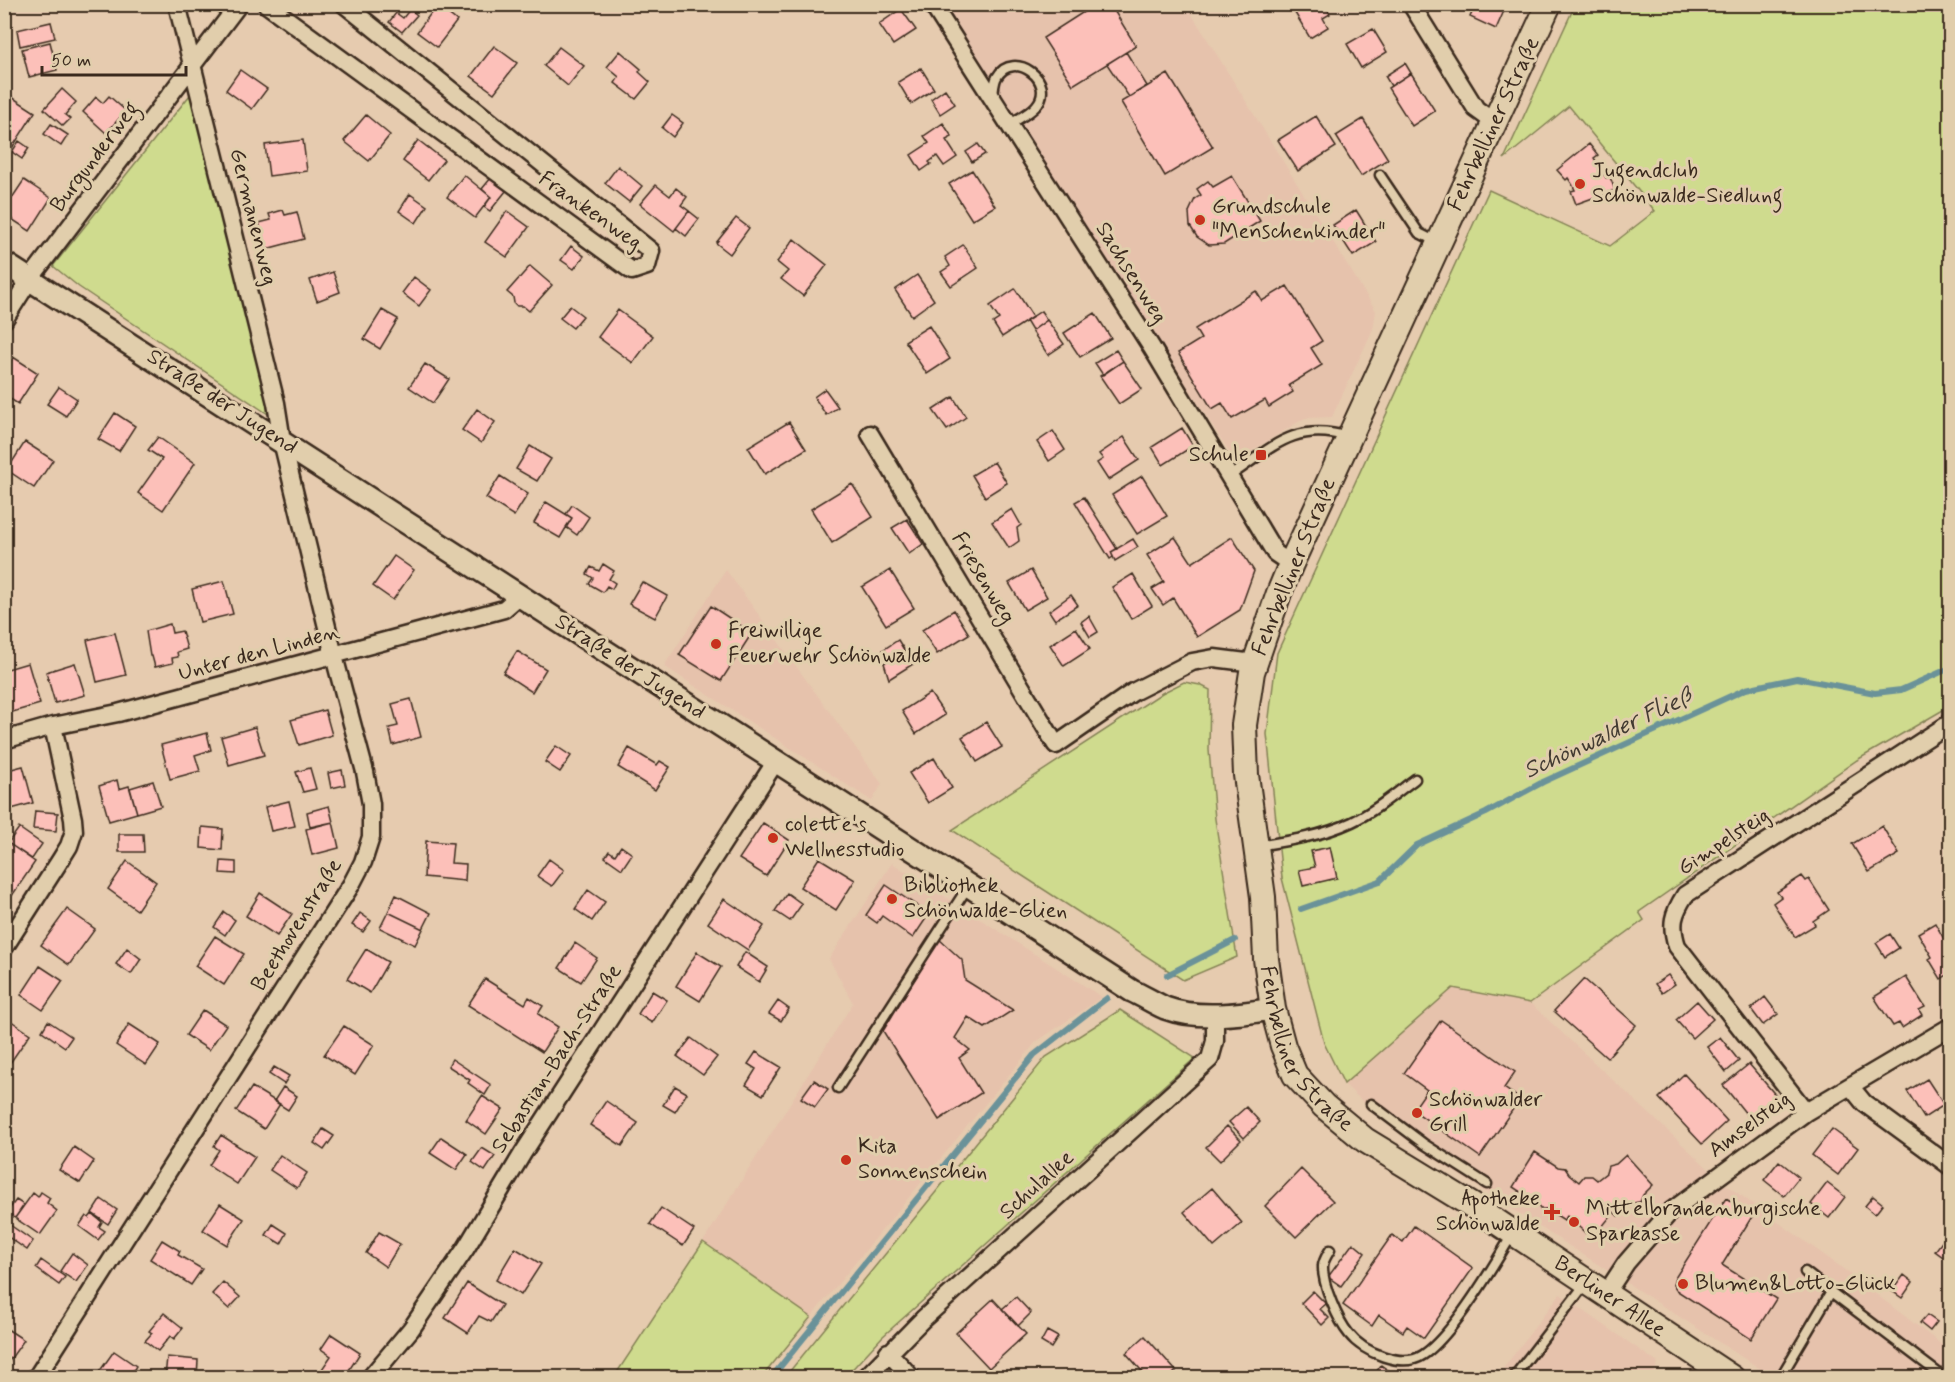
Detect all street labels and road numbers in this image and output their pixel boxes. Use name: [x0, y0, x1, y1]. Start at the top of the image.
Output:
street label: Fehrbelliner Straße: [1441, 32, 1547, 216]
street label: Burgunderweg: [44, 96, 148, 220]
street label: Germanenweg: [221, 145, 284, 289]
street label: Frankenweg: [532, 165, 647, 258]
street label: Sachsenweg: [1088, 217, 1173, 330]
street label: Straße der Jugend: [141, 343, 303, 462]
street label: Fehrbelliner Straße: [1246, 474, 1342, 660]
street label: Friesenweg: [942, 527, 1021, 631]
street label: Straße der Jugend: [549, 608, 711, 727]
street label: Unter den Linden: [175, 618, 343, 688]
street label: Gimpelsteig: [1673, 802, 1776, 883]
street label: Beethovenstraße: [245, 853, 349, 996]
street label: Sebastian-Bach-Straße: [485, 959, 629, 1159]
street label: Fehrbelliner Straße: [1253, 964, 1359, 1138]
street label: Amselsteig: [1703, 1085, 1798, 1165]
street label: Schulallee: [994, 1144, 1080, 1226]
street label: Berliner Allee: [1549, 1250, 1671, 1344]

